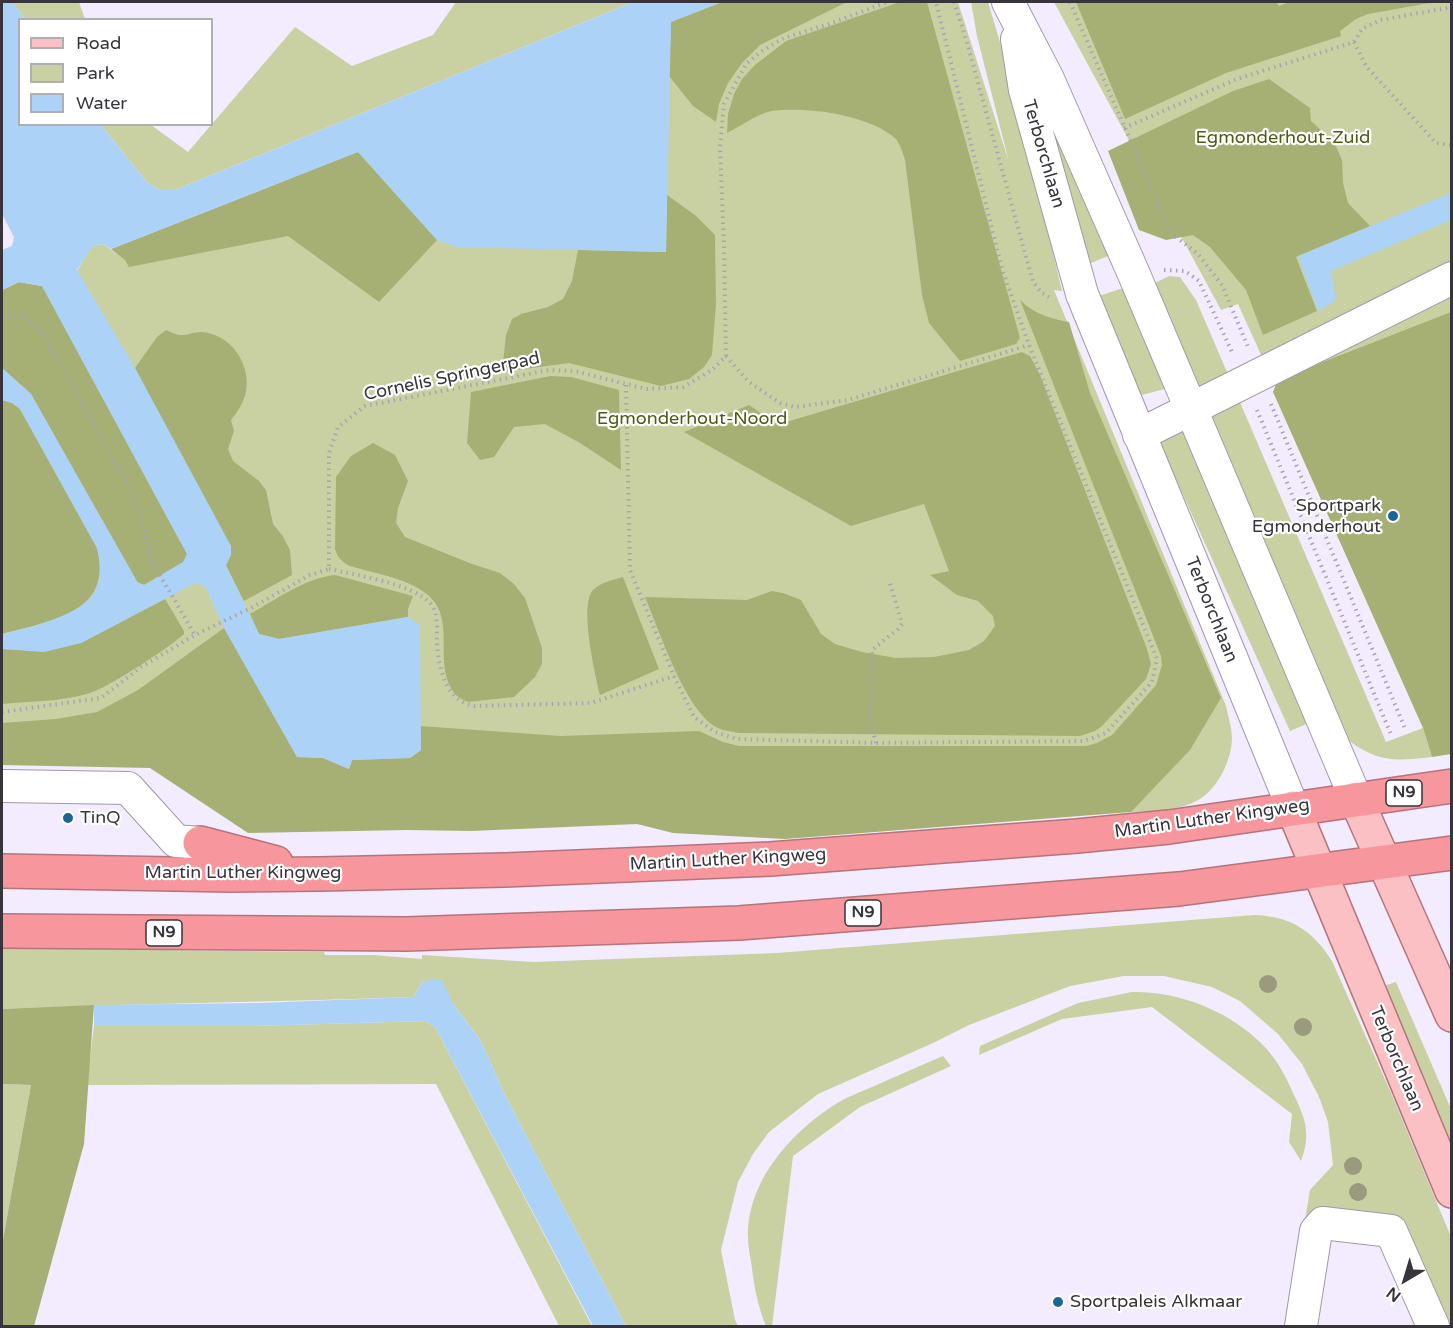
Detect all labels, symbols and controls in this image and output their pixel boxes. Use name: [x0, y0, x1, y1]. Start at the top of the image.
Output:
legend: [18, 18, 213, 126]
text: Road: [76, 32, 121, 54]
text: Park: [76, 62, 114, 84]
text: Water: [76, 92, 127, 114]
street label: Terborchlaan: [1017, 97, 1069, 211]
park label: Egmonderhout-Zuid: [1196, 127, 1370, 149]
street label: Cornelis Springerpad: [362, 348, 542, 406]
park label: Egmonderhout-Noord: [597, 408, 787, 430]
place label: Sportpark Egmonderhout: [1252, 495, 1381, 538]
marker: Sportpark Egmonderhout: [1386, 509, 1400, 523]
street label: Terborchlaan: [1180, 554, 1242, 666]
road number: N9: [1386, 780, 1422, 806]
street label: Martin Luther Kingweg: [1113, 795, 1311, 843]
place label: TinQ: [80, 807, 121, 829]
marker: TinQ: [61, 811, 75, 825]
street label: Martin Luther Kingweg: [629, 844, 827, 876]
street label: Martin Luther Kingweg: [145, 862, 341, 884]
road number: N9: [845, 900, 881, 926]
road number: N9: [146, 920, 182, 946]
street label: Terborchlaan: [1364, 1003, 1428, 1115]
north arrow: [1375, 1250, 1435, 1310]
text: N: [1383, 1282, 1405, 1306]
place label: Sportpaleis Alkmaar: [1070, 1291, 1242, 1313]
marker: Sportpaleis Alkmaar: [1051, 1295, 1065, 1309]

